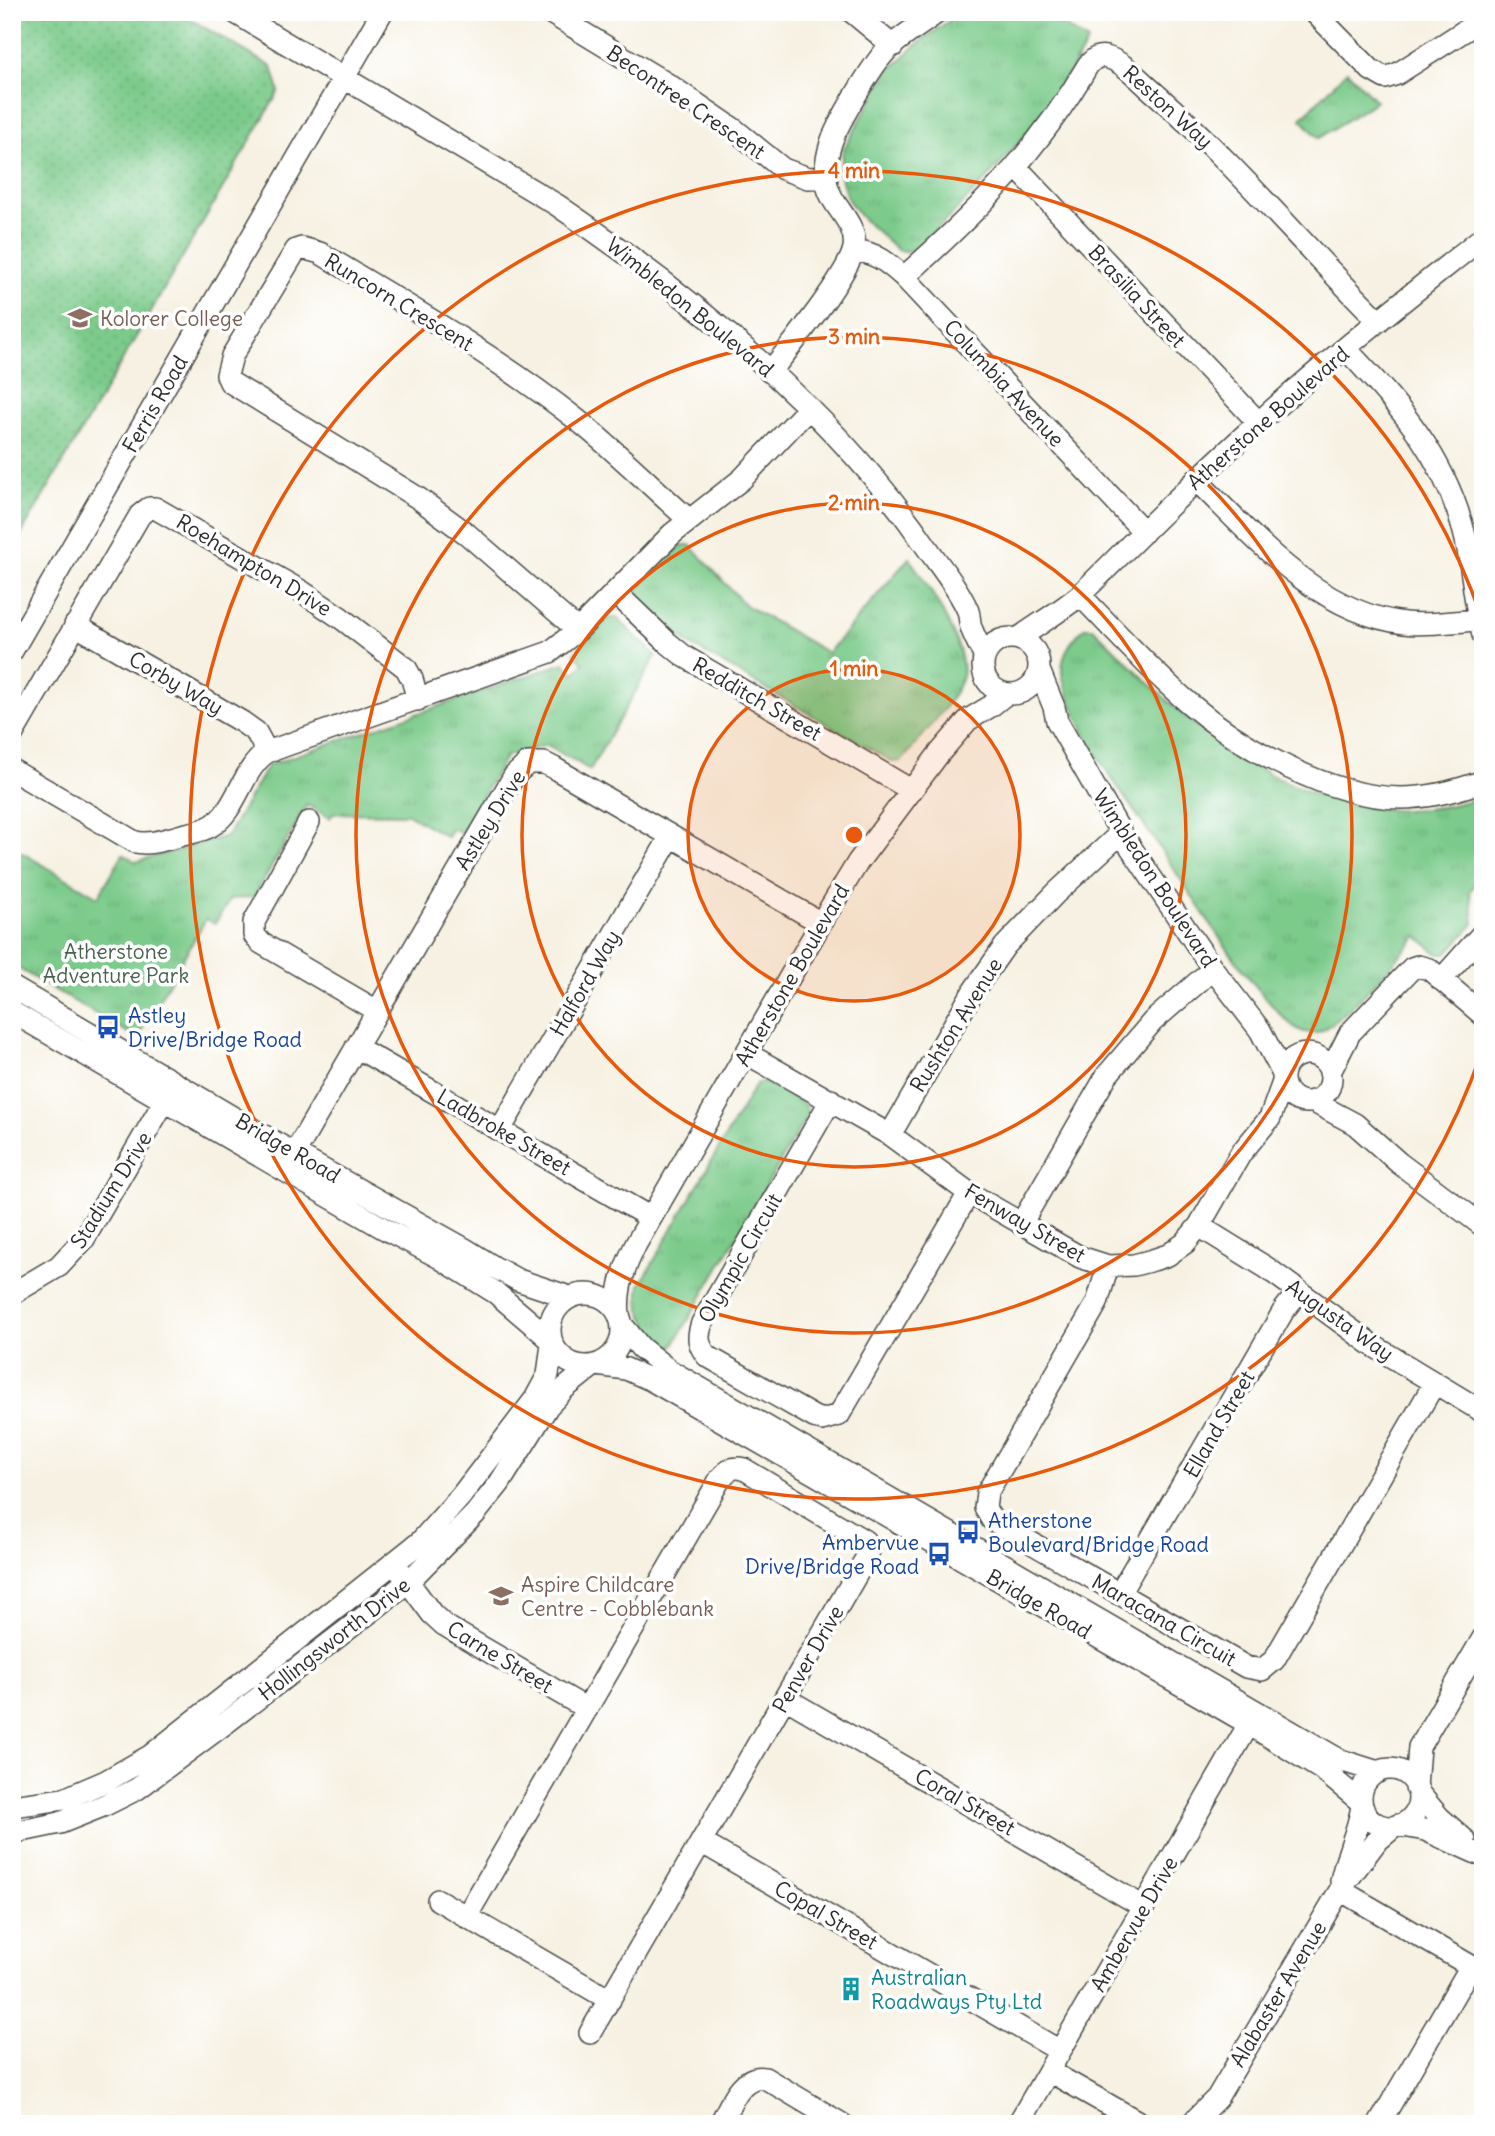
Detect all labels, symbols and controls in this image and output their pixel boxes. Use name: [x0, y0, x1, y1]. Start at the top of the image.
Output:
street label: Becontree Crescent: [602, 39, 770, 165]
street label: Reston Way: [1117, 59, 1219, 155]
text: 4 min: [828, 157, 880, 184]
street label: Wimbledon Boulevard: [601, 231, 779, 383]
street label: Brasilia Street: [1083, 239, 1191, 353]
street label: Runcorn Crescent: [320, 247, 478, 357]
school or university icon: Kolorer College: [66, 304, 94, 332]
place label: Kolorer College: [100, 305, 243, 332]
street label: Columbia Avenue: [938, 314, 1070, 452]
text: 3 min: [828, 323, 880, 350]
street label: Atherstone Boulevard: [1181, 340, 1355, 496]
street label: Ferris Road: [116, 351, 194, 457]
text: 2 min: [828, 489, 880, 516]
street label: Roehampton Drive: [171, 508, 337, 622]
street label: Corby Way: [124, 645, 228, 721]
street label: Redditch Street: [688, 651, 826, 747]
text: 1 min: [830, 655, 878, 682]
street label: Astley Drive: [449, 765, 531, 875]
street label: Wimbledon Boulevard: [1087, 784, 1223, 972]
centre of rings: [842, 823, 866, 847]
street label: Atherstone Boulevard: [729, 879, 855, 1071]
street label: Halford Way: [544, 925, 626, 1041]
park label: Atherstone Adventure Park: [43, 938, 189, 989]
street label: Rushton Avenue: [904, 953, 1008, 1097]
place label: Astley Drive/Bridge Road: [128, 1002, 302, 1053]
bus stop icon: Astley Drive/Bridge Road: [94, 1013, 122, 1041]
street label: Ladbroke Street: [432, 1083, 576, 1181]
street label: Bridge Road: [231, 1107, 345, 1189]
street label: Stadium Drive: [64, 1127, 158, 1253]
street label: Fenway Street: [960, 1177, 1090, 1269]
street label: Olympic Circuit: [692, 1188, 788, 1328]
street label: Augusta Way: [1281, 1273, 1399, 1367]
street label: Elland Street: [1177, 1366, 1261, 1482]
place label: Atherstone Boulevard/Bridge Road: [988, 1507, 1209, 1558]
bus stop icon: Atherstone Boulevard/Bridge Road: [954, 1518, 982, 1546]
place label: Ambervue Drive/Bridge Road: [745, 1529, 919, 1580]
bus stop icon: Ambervue Drive/Bridge Road: [925, 1540, 953, 1568]
street label: Bridge Road: [982, 1563, 1096, 1645]
street label: Maracana Circuit: [1087, 1568, 1241, 1672]
street label: Hollingsworth Drive: [253, 1571, 415, 1707]
place label: Aspire Childcare Centre - Cobblebank: [521, 1571, 714, 1622]
school or university icon: Aspire Childcare Centre - Cobblebank: [487, 1582, 515, 1610]
street label: Penver Drive: [766, 1600, 850, 1718]
street label: Carne Street: [442, 1615, 558, 1699]
street label: Coral Street: [910, 1762, 1020, 1842]
street label: Ambervue Drive: [1084, 1852, 1184, 1996]
street label: Copal Street: [769, 1875, 883, 1955]
street label: Alabaster Avenue: [1224, 1916, 1332, 2072]
place label: Australian Roadways Pty Ltd: [871, 1964, 1042, 2015]
building icon: Australian Roadways Pty Ltd: [837, 1975, 865, 2003]

